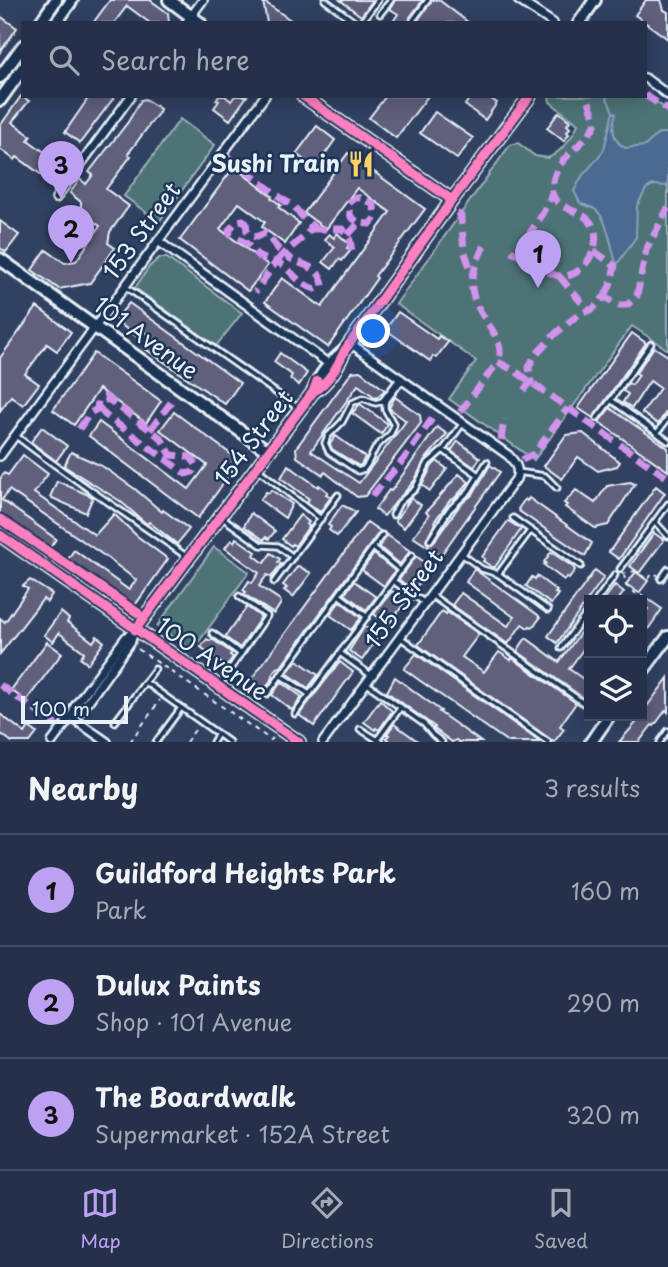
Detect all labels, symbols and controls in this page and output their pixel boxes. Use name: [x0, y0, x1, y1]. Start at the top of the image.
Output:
search box: [21, 21, 647, 98]
text: Search here: [101, 40, 250, 79]
icon: search: [45, 41, 83, 79]
pin: 3: [38, 141, 84, 199]
place label: Sushi Train: [211, 145, 340, 180]
restaurant icon: Sushi Train: [346, 149, 376, 179]
street label: 153 Street: [93, 174, 188, 286]
pin: 2: [48, 205, 94, 263]
pin: 1: [515, 230, 561, 288]
street label: 101 Avenue: [87, 287, 206, 387]
your location: [356, 314, 390, 348]
street label: 154 Street: [205, 381, 301, 493]
street label: 155 Street: [355, 541, 451, 655]
map controls: [584, 595, 647, 721]
button: locate: [584, 595, 647, 658]
street label: 100 Avenue: [150, 607, 276, 708]
button: layers: [584, 658, 647, 721]
scale bar: [21, 693, 128, 725]
text: 100 m: [32, 694, 90, 722]
text: Nearby: [28, 765, 138, 810]
text: 3 results: [544, 770, 640, 805]
text: Guildford Heights Park: [95, 853, 396, 892]
text: 1: [46, 873, 57, 908]
text: 160 m: [571, 873, 640, 908]
text: Park: [95, 892, 146, 927]
text: Dulux Paints: [95, 965, 261, 1004]
text: 2: [43, 985, 59, 1020]
text: 290 m: [567, 985, 640, 1020]
text: Shop · 101 Avenue: [95, 1004, 292, 1039]
text: The Boardwalk: [95, 1077, 296, 1116]
text: 3: [43, 1097, 59, 1132]
text: 320 m: [566, 1097, 640, 1132]
text: Supermarket · 152A Street: [95, 1116, 390, 1151]
tab: Map: [80, 1184, 121, 1254]
tab: Directions: [281, 1184, 374, 1254]
tab: Saved: [534, 1184, 588, 1254]

